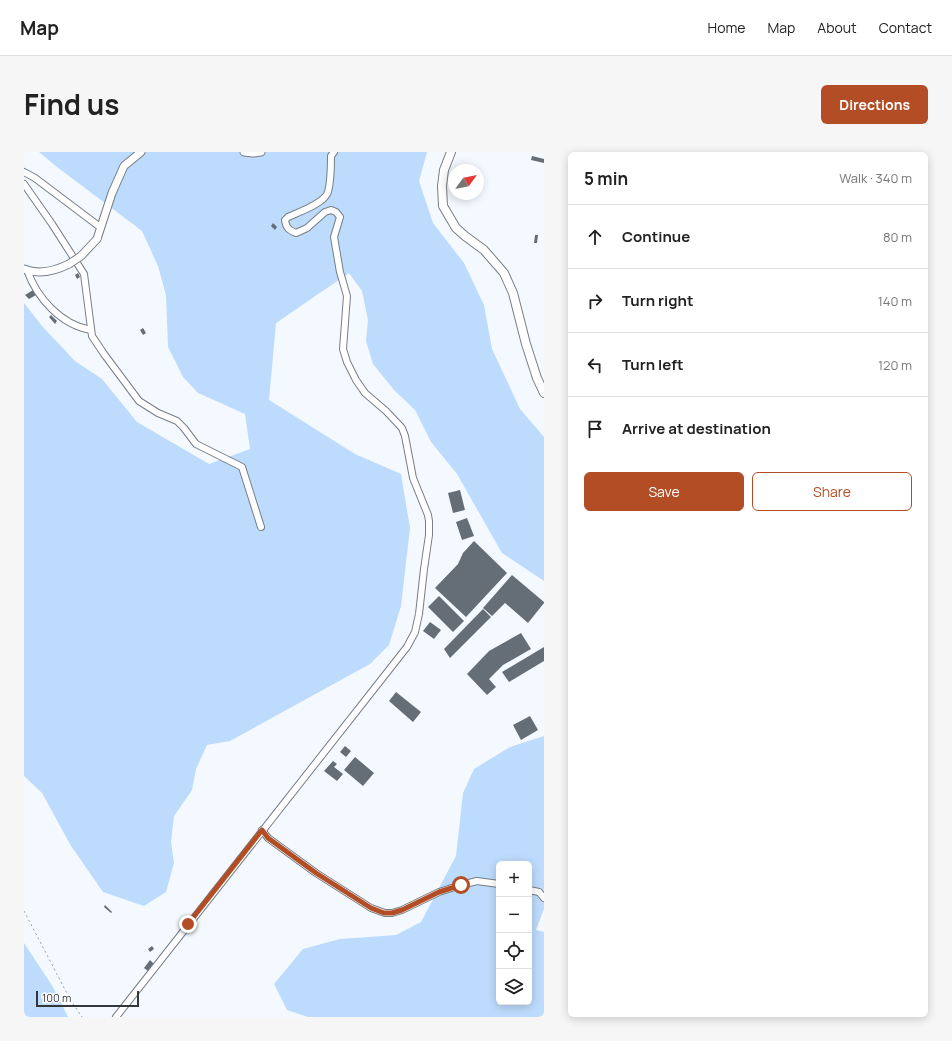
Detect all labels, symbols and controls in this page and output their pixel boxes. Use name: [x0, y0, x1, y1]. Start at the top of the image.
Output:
text: Map: [20, 15, 59, 41]
text: Home: [708, 18, 745, 37]
text: Map: [767, 18, 795, 37]
text: About: [817, 18, 857, 37]
text: Contact: [879, 18, 932, 37]
text: Find us: [24, 85, 119, 123]
button: Directions: [821, 85, 928, 124]
north arrow: [448, 164, 484, 200]
text: 5 min: [584, 167, 628, 190]
text: Walk · 340 m: [839, 169, 912, 187]
icon: ahead: [584, 226, 606, 248]
text: Continue: [622, 226, 690, 247]
text: 80 m: [883, 228, 912, 246]
icon: right: [584, 290, 606, 312]
text: Turn right: [622, 290, 693, 311]
text: 140 m: [878, 292, 912, 310]
icon: left: [584, 354, 606, 376]
text: Turn left: [622, 354, 684, 375]
text: 120 m: [878, 356, 912, 374]
icon: arrive: [584, 418, 606, 440]
text: Arrive at destination: [622, 418, 771, 439]
button: Save: [584, 472, 744, 511]
button: Share: [752, 472, 912, 511]
map controls: [496, 861, 532, 1005]
button: +: [496, 861, 532, 897]
route start: [452, 876, 470, 894]
button: −: [496, 897, 532, 933]
route end: [179, 915, 197, 933]
button: locate: [496, 933, 532, 969]
button: layers: [496, 969, 532, 1005]
scale bar: [36, 989, 139, 1008]
text: 100 m: [42, 990, 71, 1005]

